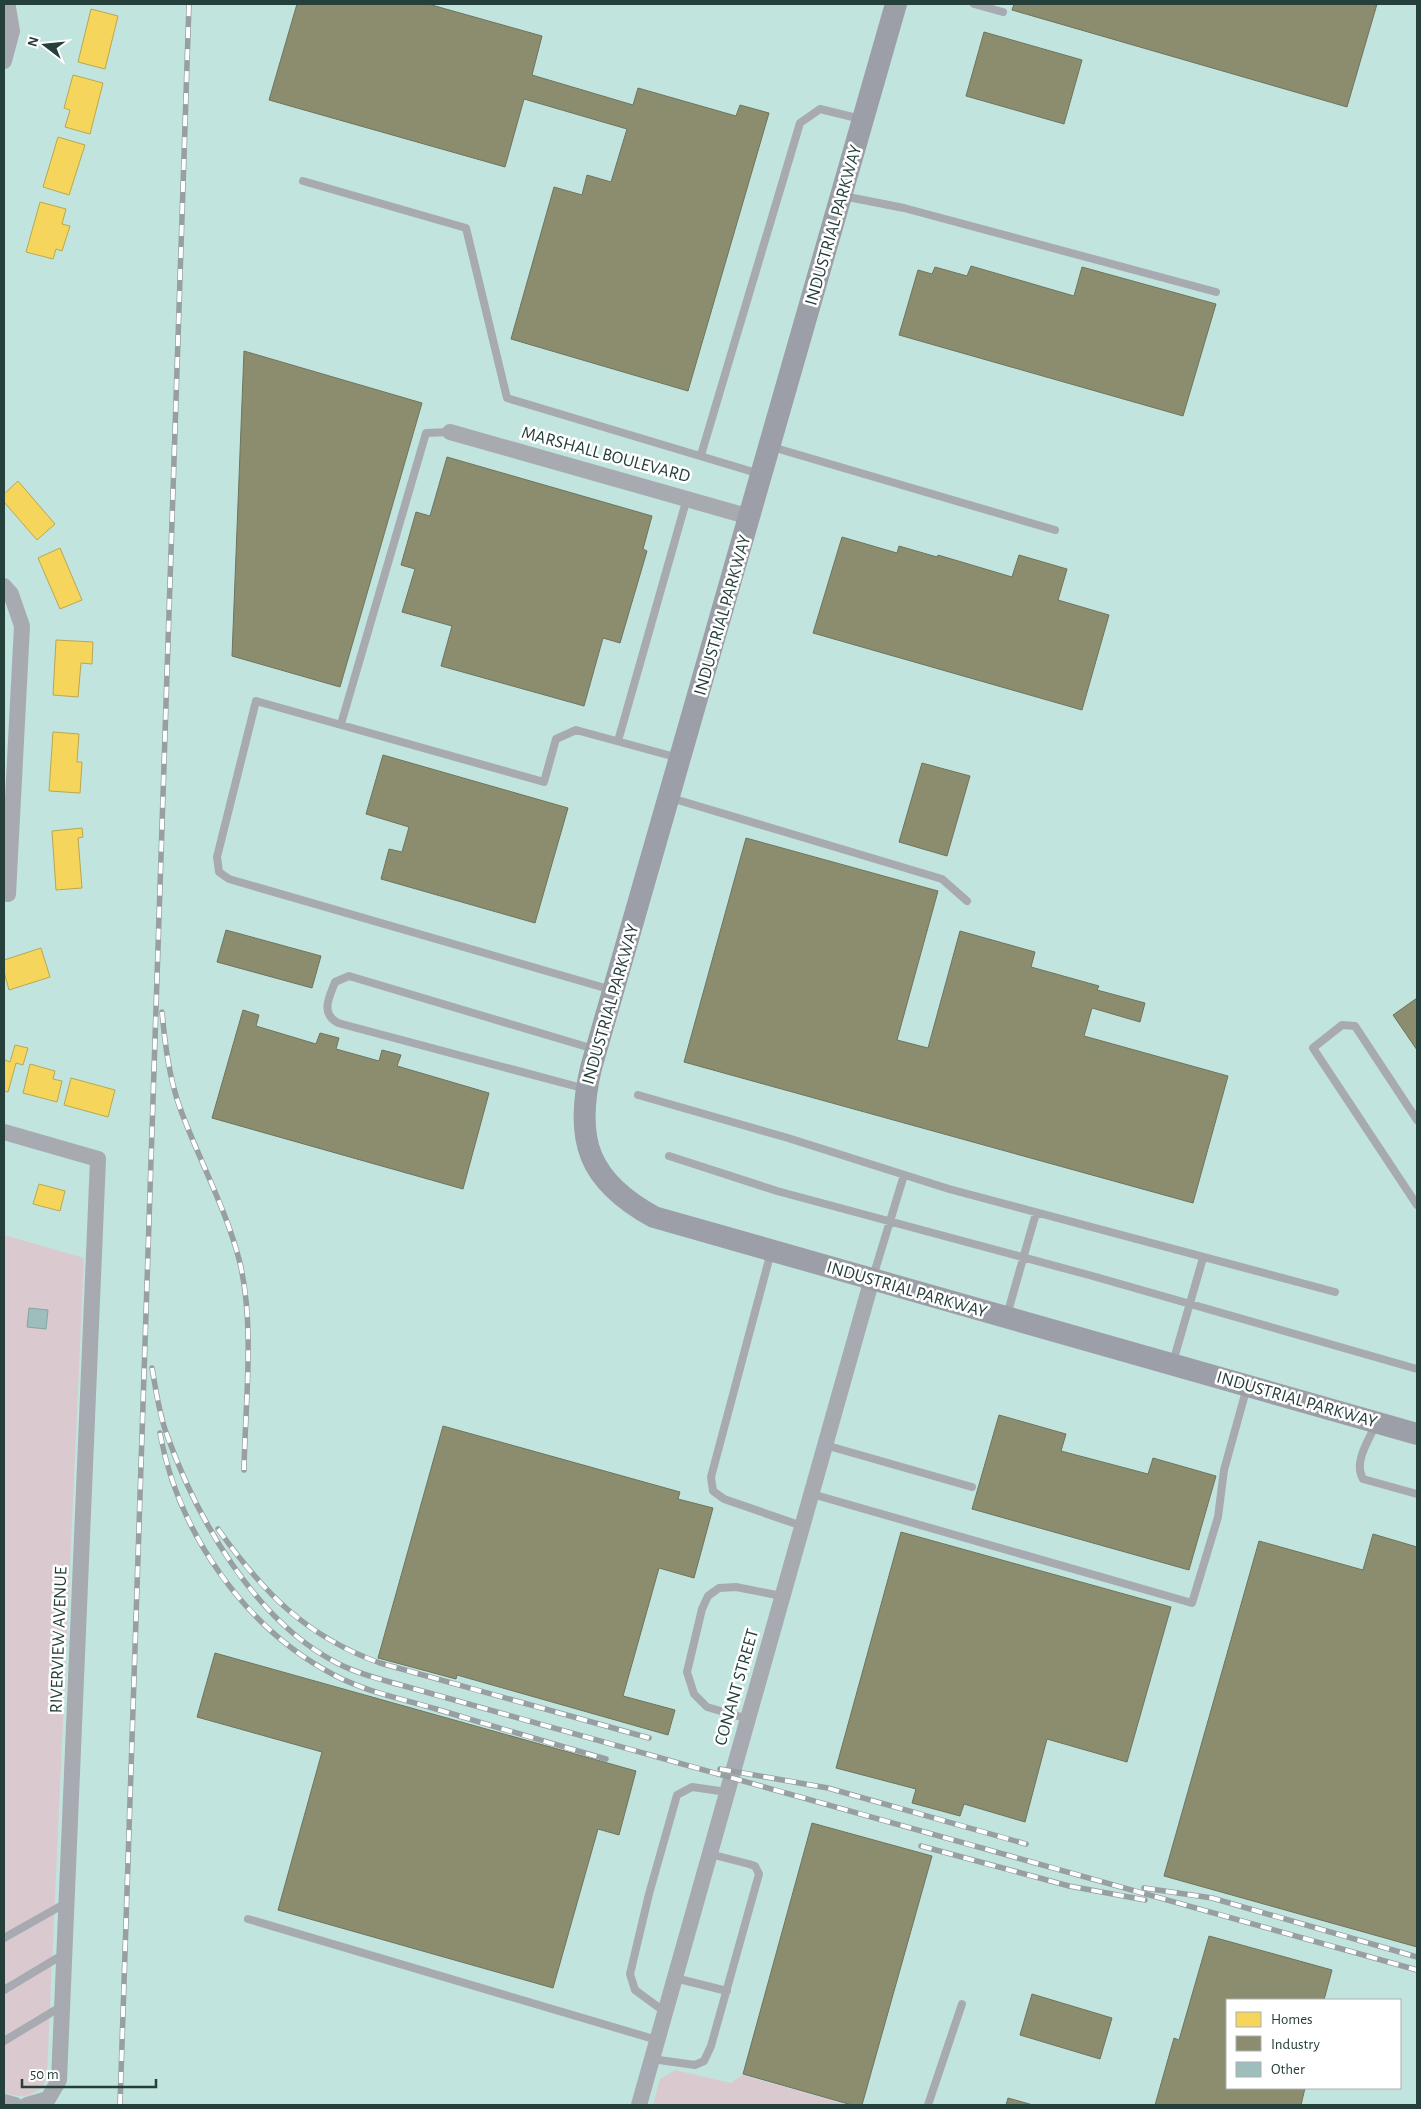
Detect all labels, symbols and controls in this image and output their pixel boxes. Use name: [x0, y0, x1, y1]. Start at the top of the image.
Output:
north arrow: [20, 20, 70, 70]
text: N: [25, 35, 42, 48]
street label: INDUSTRIAL PARKWAY: [802, 142, 866, 308]
street label: MARSHALL BOULEVARD: [519, 424, 692, 486]
street label: INDUSTRIAL PARKWAY: [691, 532, 755, 698]
street label: INDUSTRIAL PARKWAY: [579, 921, 643, 1087]
street label: INDUSTRIAL PARKWAY: [824, 1258, 990, 1322]
street label: INDUSTRIAL PARKWAY: [1214, 1368, 1380, 1432]
street label: RIVERVIEW AVENUE: [47, 1566, 71, 1714]
street label: CONANT STREET: [712, 1627, 762, 1748]
legend: [1226, 1999, 1401, 2089]
text: Homes: [1271, 2012, 1313, 2027]
text: Industry: [1271, 2037, 1320, 2052]
scale bar: [22, 2056, 156, 2088]
text: Other: [1271, 2062, 1305, 2077]
text: 50 m: [30, 2067, 59, 2082]

